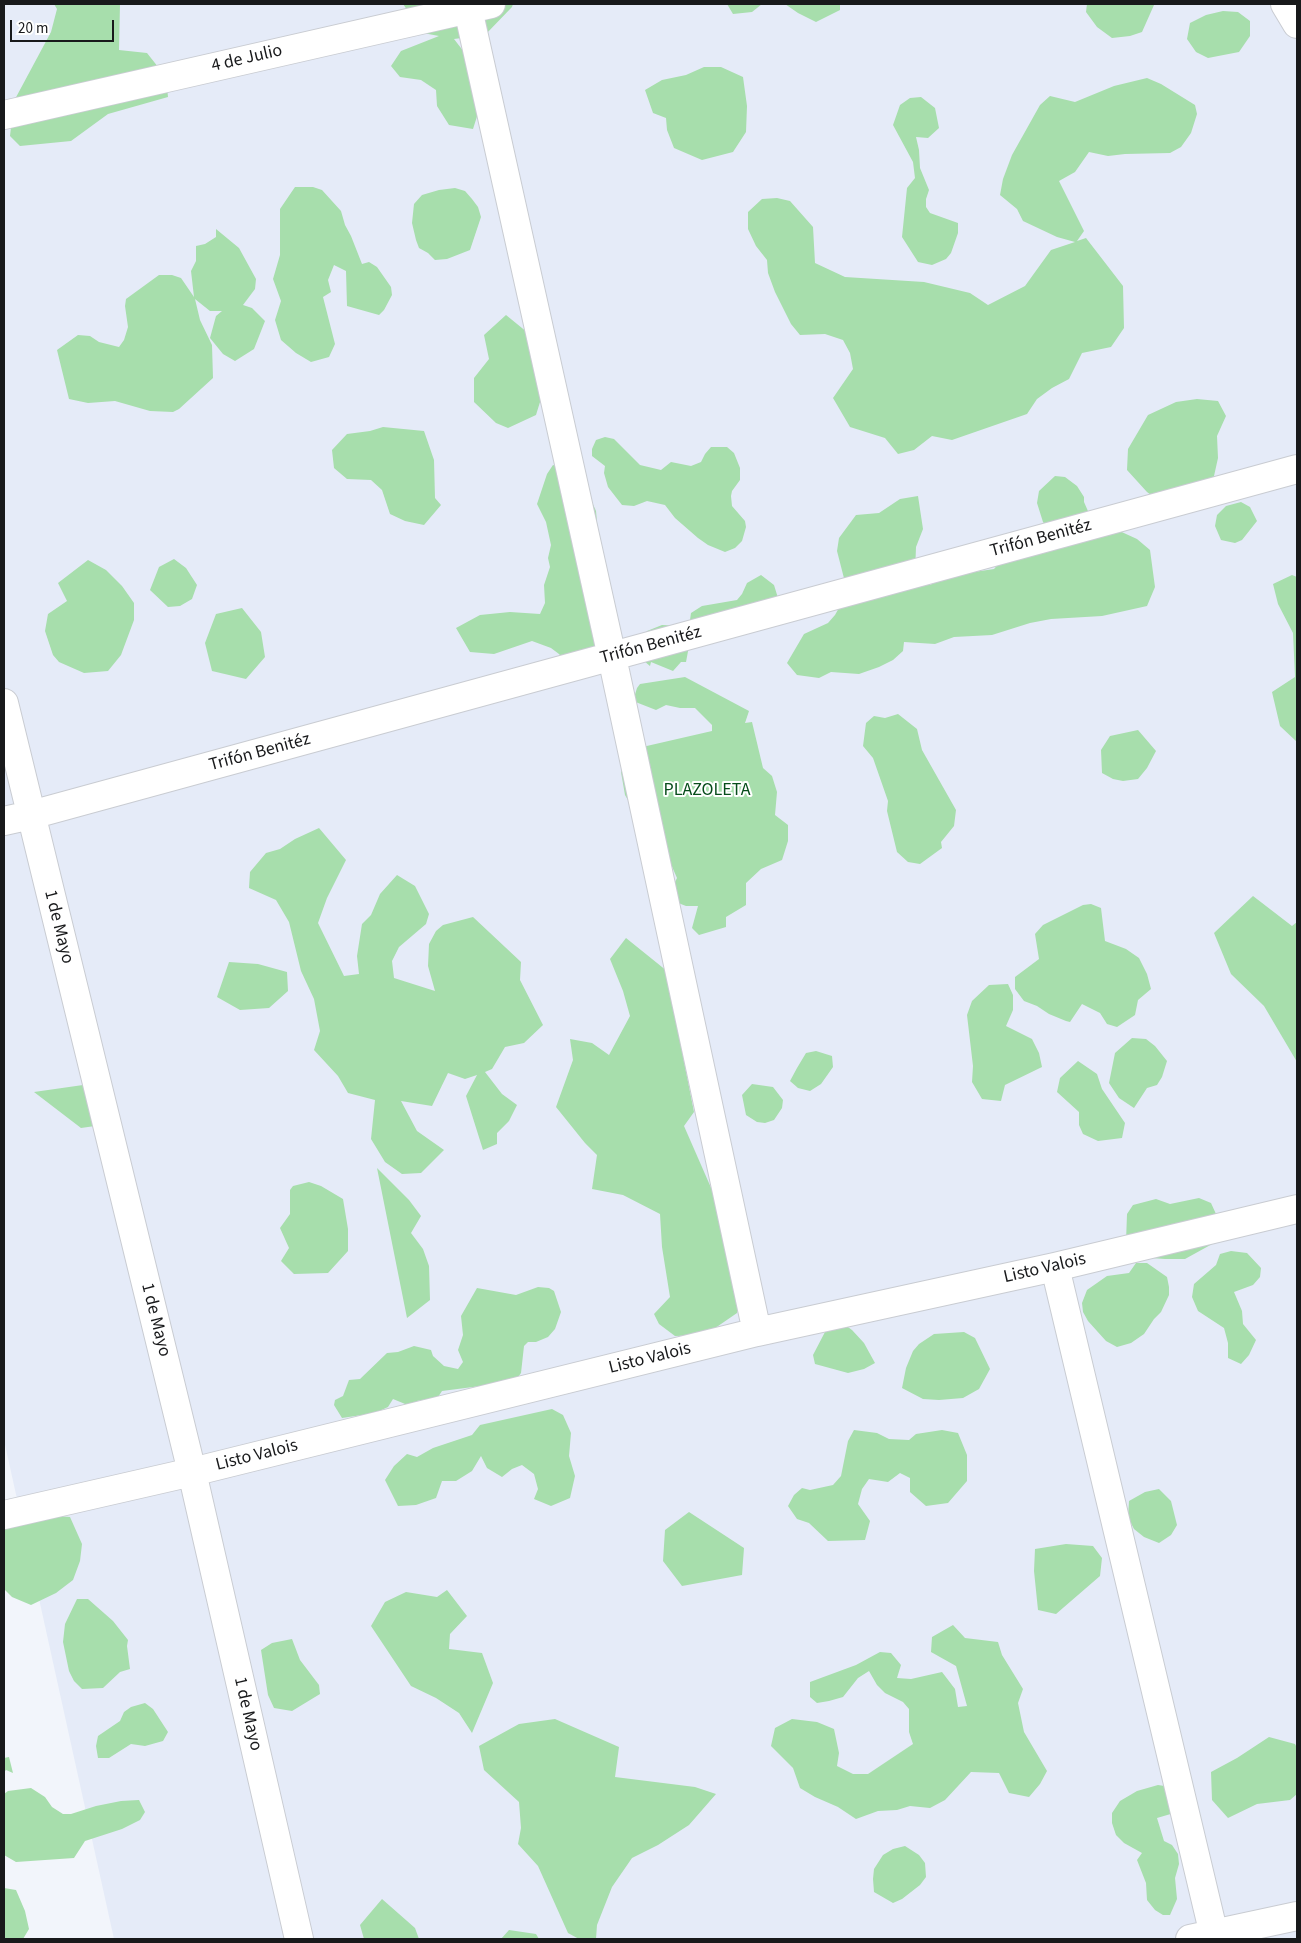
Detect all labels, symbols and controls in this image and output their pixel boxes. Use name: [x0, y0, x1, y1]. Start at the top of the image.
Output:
scale bar: [12, 10, 116, 42]
text: 20 m: [18, 18, 48, 39]
street label: 4 de Julio: [209, 40, 285, 78]
street label: Trifón Benitéz: [988, 515, 1094, 563]
street label: Trifón Benitéz: [598, 622, 704, 670]
street label: Trifón Benitéz: [207, 729, 313, 777]
park label: PLAZOLETA: [664, 780, 750, 802]
street label: 1 de Mayo: [38, 888, 78, 966]
street label: Listo Valois: [1002, 1249, 1088, 1289]
street label: 1 de Mayo: [135, 1281, 175, 1359]
street label: Listo Valois: [607, 1338, 693, 1380]
street label: Listo Valois: [214, 1435, 300, 1477]
street label: 1 de Mayo: [228, 1675, 266, 1753]

